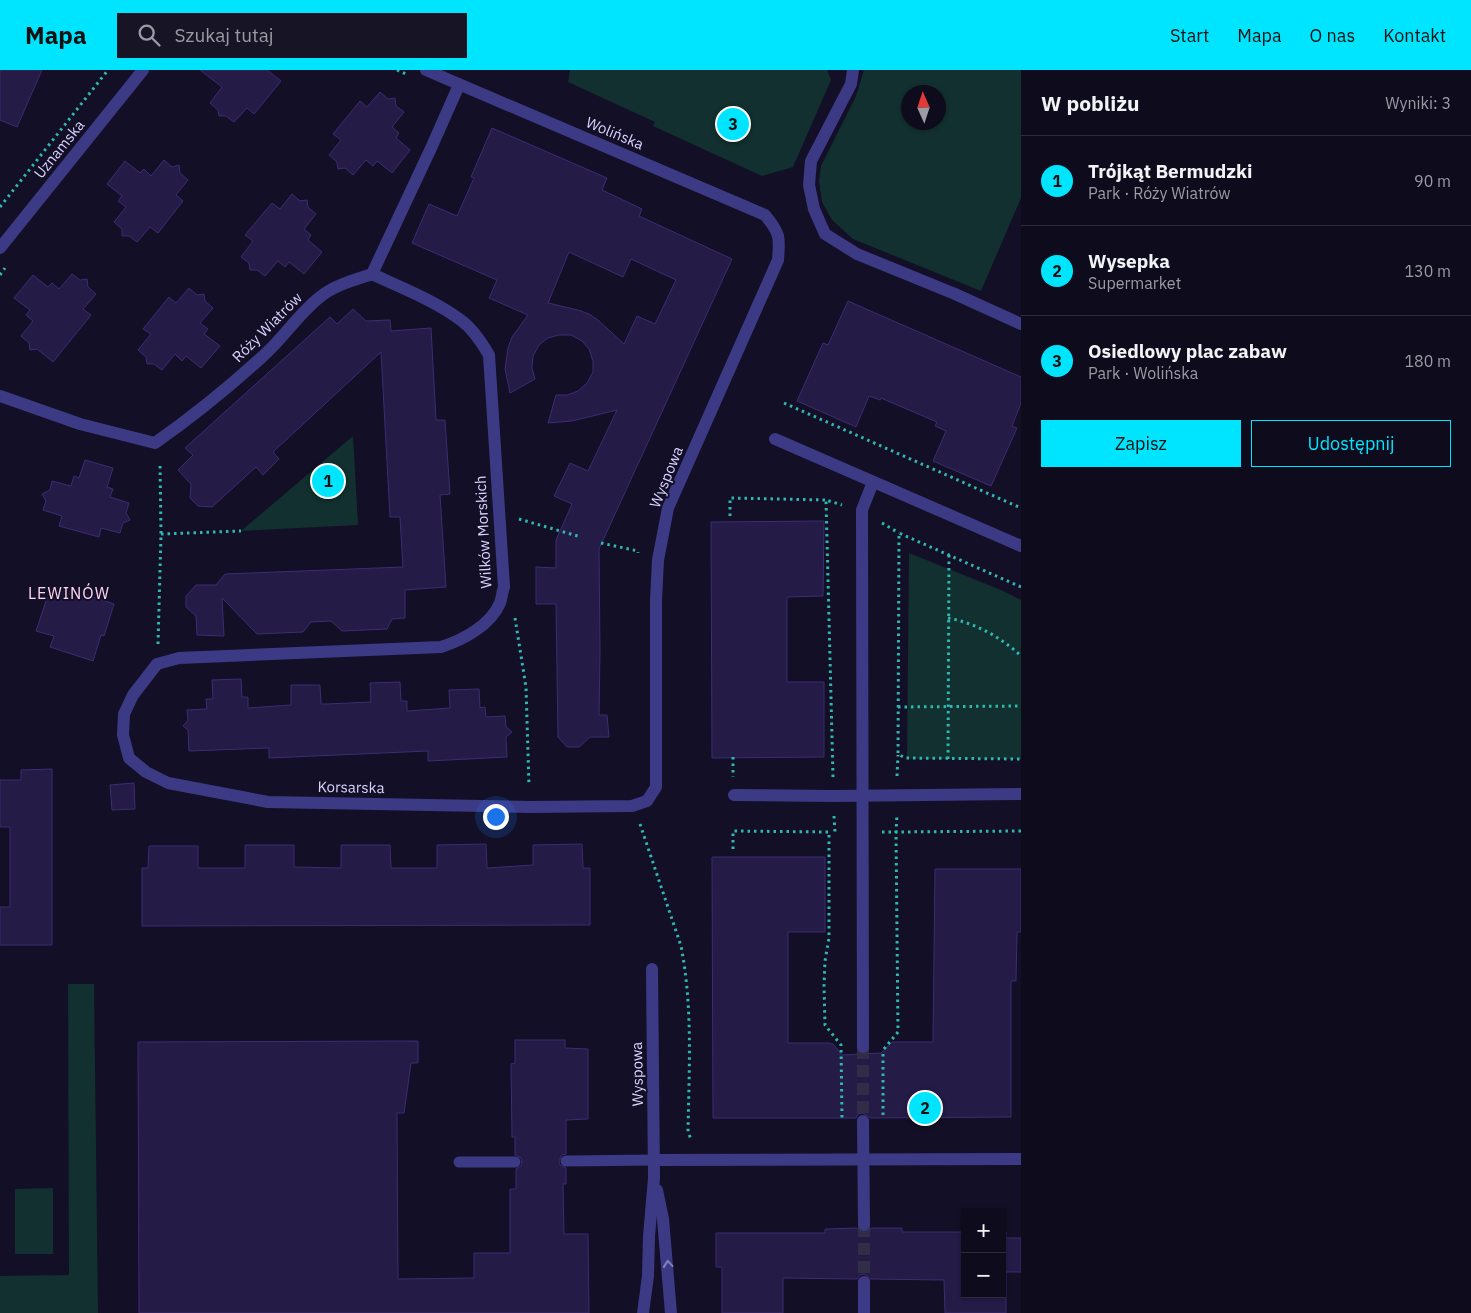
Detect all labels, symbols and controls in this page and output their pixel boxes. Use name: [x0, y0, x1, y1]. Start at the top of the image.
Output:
search box: [117, 13, 467, 58]
text: Mapa: [25, 19, 87, 51]
icon: search: [135, 21, 163, 49]
text: Szukaj tutaj: [175, 23, 274, 47]
text: Start: [1170, 24, 1209, 47]
text: Mapa: [1237, 24, 1282, 47]
text: O nas: [1310, 24, 1355, 47]
text: Kontakt: [1383, 24, 1446, 47]
north arrow: [901, 85, 946, 130]
text: W pobliżu: [1041, 89, 1140, 117]
text: Wyniki: 3: [1385, 93, 1451, 113]
pin: 3: [717, 105, 749, 143]
street label: Wolińska: [583, 112, 647, 154]
street label: Uznamska: [30, 116, 88, 182]
text: Trójkąt Bermudzki: [1088, 159, 1253, 183]
text: 1: [1052, 171, 1062, 191]
text: 90 m: [1414, 171, 1451, 191]
text: Park · Róży Wiatrów: [1088, 183, 1231, 203]
text: Wysepka: [1088, 249, 1170, 273]
text: 2: [1052, 261, 1062, 281]
text: 130 m: [1404, 261, 1451, 281]
text: Supermarket: [1088, 273, 1181, 293]
street label: Róży Wiatrów: [228, 288, 306, 366]
text: Osiedlowy plac zabaw: [1088, 339, 1287, 363]
text: 3: [1052, 351, 1062, 371]
text: 180 m: [1404, 351, 1451, 371]
text: Park · Wolińska: [1088, 363, 1198, 383]
button: Zapisz: [1041, 420, 1241, 467]
button: Udostępnij: [1251, 420, 1451, 467]
street label: Wyspowa: [645, 444, 687, 510]
pin: 1: [312, 462, 344, 500]
street label: Wilków Morskich: [471, 475, 495, 589]
district label: LEWINÓW: [28, 582, 110, 603]
street label: Korsarska: [317, 777, 385, 797]
your location: [483, 804, 509, 830]
street label: Wyspowa: [627, 1042, 647, 1106]
pin: 2: [909, 1089, 941, 1127]
map controls: [961, 1208, 1006, 1298]
button: +: [961, 1208, 1006, 1253]
button: −: [961, 1253, 1006, 1298]
one-way arrow: [663, 1260, 674, 1268]

